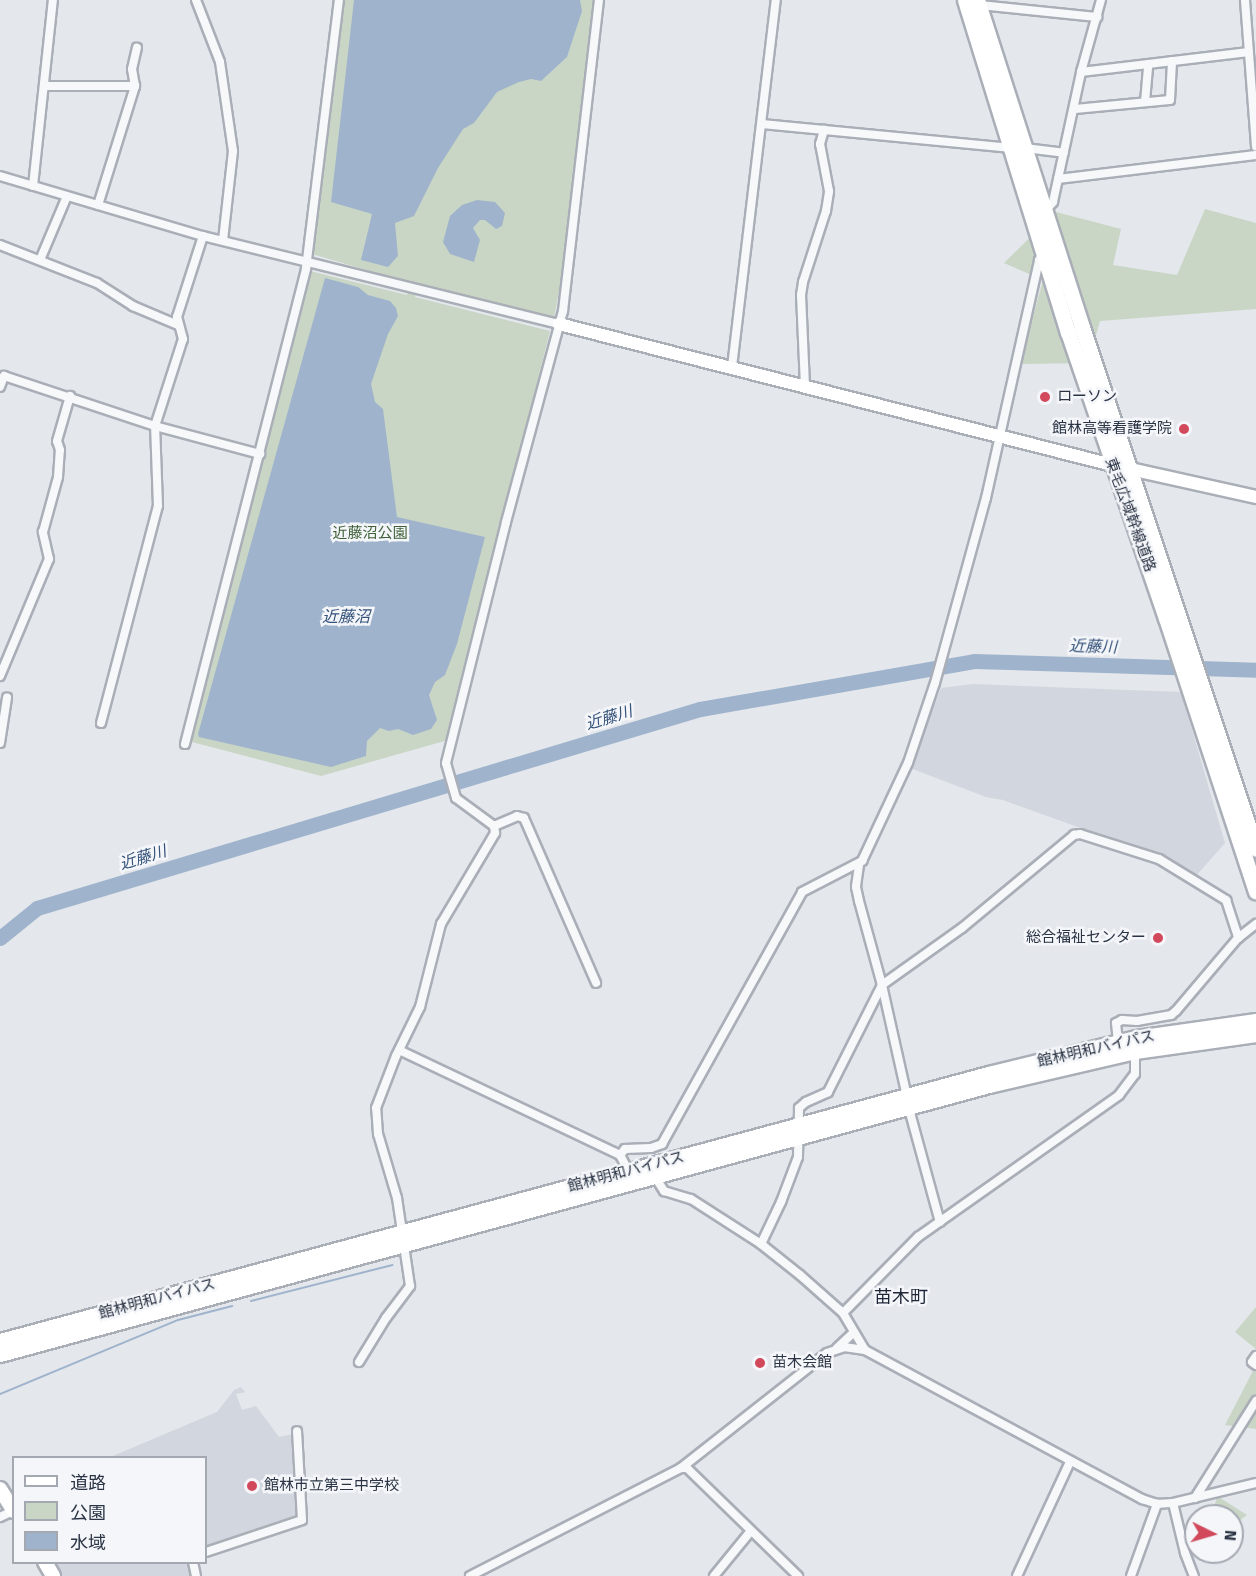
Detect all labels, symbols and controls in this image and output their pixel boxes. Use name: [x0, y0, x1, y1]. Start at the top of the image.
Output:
place label: ローソン: [1057, 388, 1117, 406]
marker: ローソン: [1038, 390, 1052, 404]
place label: 館林高等看護学院: [1052, 420, 1172, 438]
marker: 館林高等看護学院: [1177, 422, 1191, 436]
street label: 東毛広域幹線道路: [1101, 456, 1159, 574]
park label: 近藤沼公園: [333, 525, 407, 543]
water label: 近藤沼: [322, 607, 370, 627]
water label: 近藤川: [1069, 637, 1117, 657]
water label: 近藤川: [583, 702, 635, 734]
water label: 近藤川: [117, 842, 169, 874]
place label: 総合福祉センター: [1026, 929, 1146, 947]
marker: 総合福祉センター: [1151, 931, 1165, 945]
street label: 館林明和バイパス: [1036, 1027, 1156, 1071]
street label: 館林明和バイパス: [566, 1148, 686, 1196]
street label: 館林明和バイパス: [97, 1275, 217, 1323]
district label: 苗木町: [874, 1286, 928, 1308]
place label: 苗木会館: [772, 1354, 832, 1372]
marker: 苗木会館: [753, 1356, 767, 1370]
legend: [12, 1456, 207, 1564]
text: 道路: [70, 1472, 106, 1494]
place label: 館林市立第三中学校: [264, 1477, 399, 1495]
marker: 館林市立第三中学校: [245, 1479, 259, 1493]
text: 公園: [70, 1502, 106, 1524]
north arrow: [1184, 1504, 1244, 1564]
text: N: [1221, 1529, 1240, 1542]
text: 水域: [70, 1532, 106, 1554]

